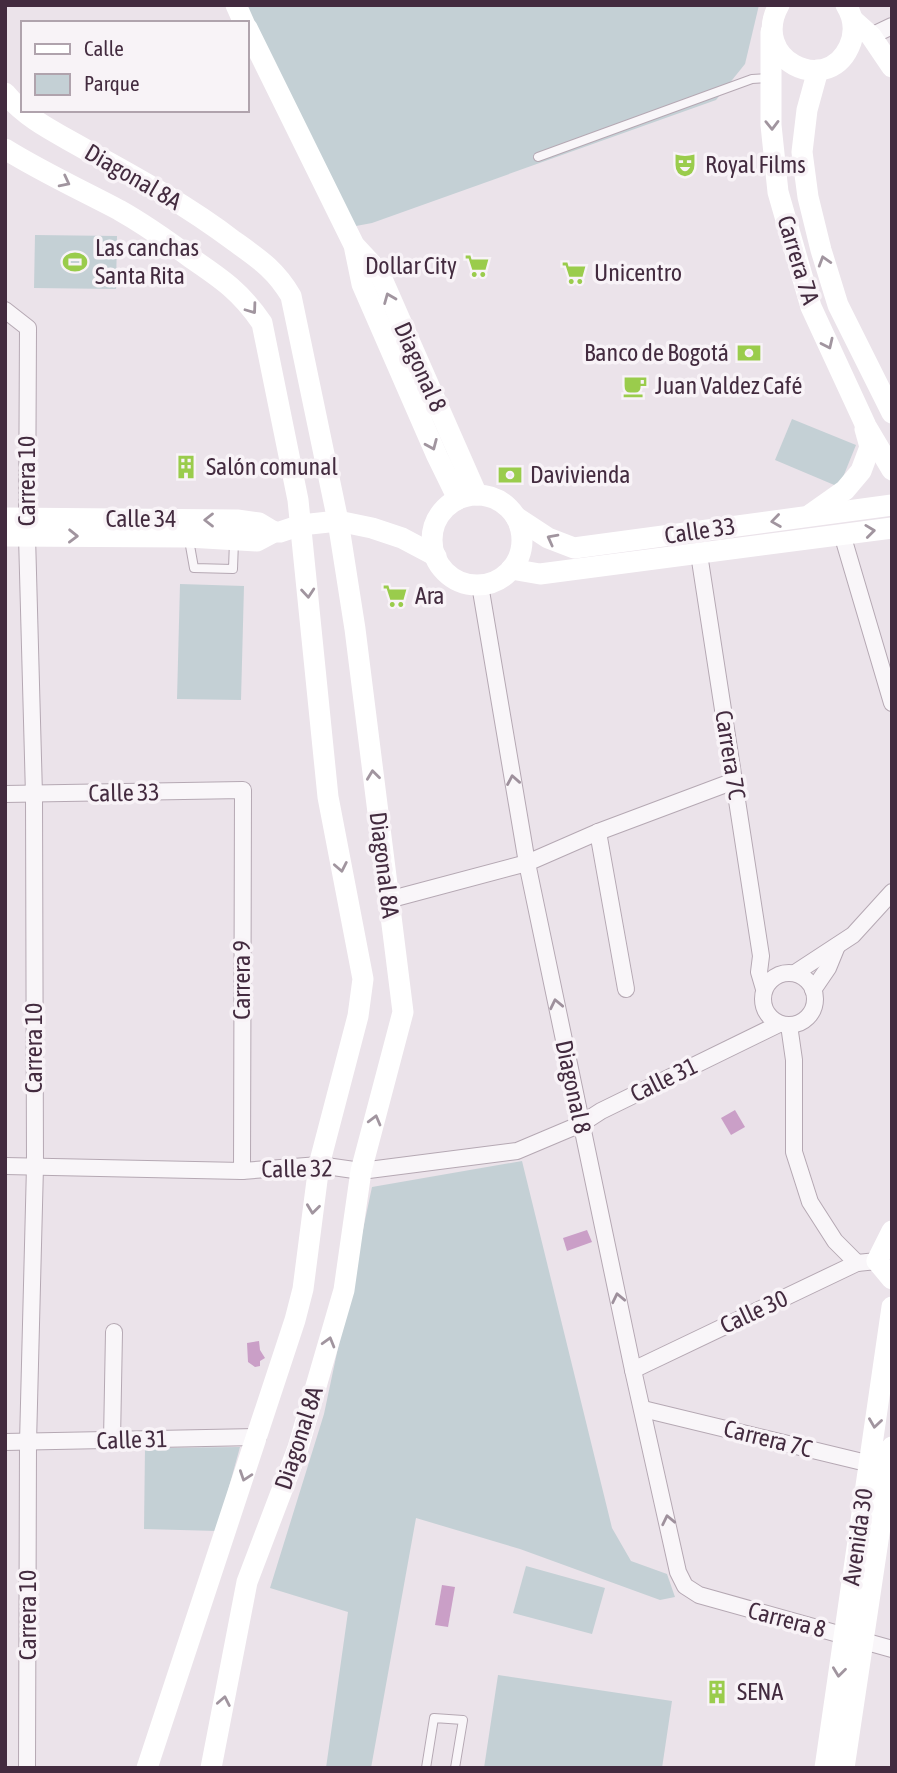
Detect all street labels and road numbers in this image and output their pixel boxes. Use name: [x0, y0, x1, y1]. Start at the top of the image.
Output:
street label: Diagonal 8A: [80, 138, 186, 215]
street label: Carrera 7A: [772, 212, 825, 308]
street label: Diagonal 8: [389, 318, 452, 416]
street label: Carrera 10: [13, 436, 40, 526]
street label: Calle 34: [105, 505, 177, 532]
street label: Calle 33: [663, 512, 737, 549]
street label: Carrera 7C: [710, 708, 751, 802]
street label: Calle 33: [88, 778, 160, 807]
street label: Diagonal 8A: [365, 810, 404, 920]
street label: Carrera 9: [228, 940, 255, 1020]
street label: Carrera 10: [20, 1003, 47, 1093]
street label: Diagonal 8: [550, 1038, 597, 1136]
street label: Calle 31: [626, 1052, 702, 1107]
street label: Calle 32: [261, 1154, 333, 1183]
street label: Calle 30: [716, 1284, 792, 1339]
street label: Diagonal 8A: [269, 1383, 328, 1493]
street label: Carrera 7C: [721, 1415, 815, 1463]
street label: Calle 31: [96, 1425, 168, 1454]
street label: Avenida 30: [837, 1487, 878, 1587]
street label: Carrera 10: [14, 1570, 41, 1660]
street label: Carrera 8: [745, 1596, 829, 1643]

